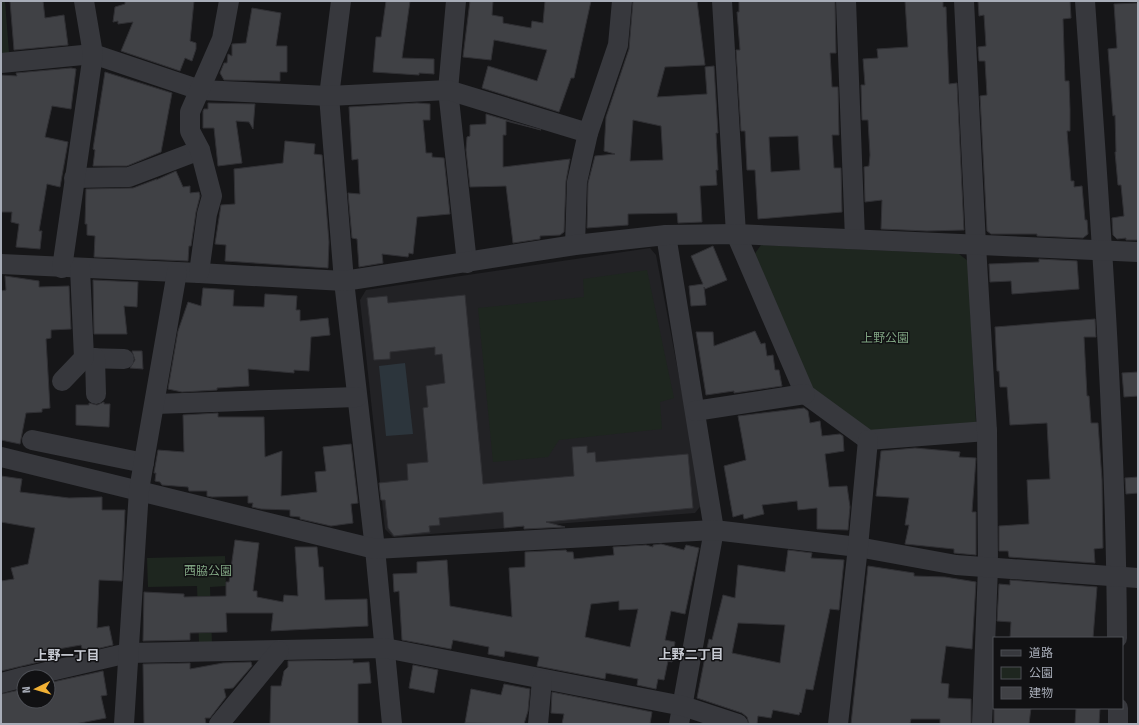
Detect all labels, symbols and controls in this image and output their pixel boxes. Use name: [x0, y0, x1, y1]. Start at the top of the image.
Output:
park label: 上野公園: [861, 331, 909, 345]
park label: 西脇公園: [184, 564, 232, 578]
legend: [993, 637, 1123, 709]
text: 道路: [1029, 646, 1053, 660]
district label: 上野二丁目: [658, 647, 724, 662]
district label: 上野一丁目: [34, 648, 100, 663]
text: 公園: [1029, 666, 1053, 680]
north arrow: [16, 669, 56, 709]
text: N: [20, 686, 33, 694]
text: 建物: [1029, 686, 1053, 700]

